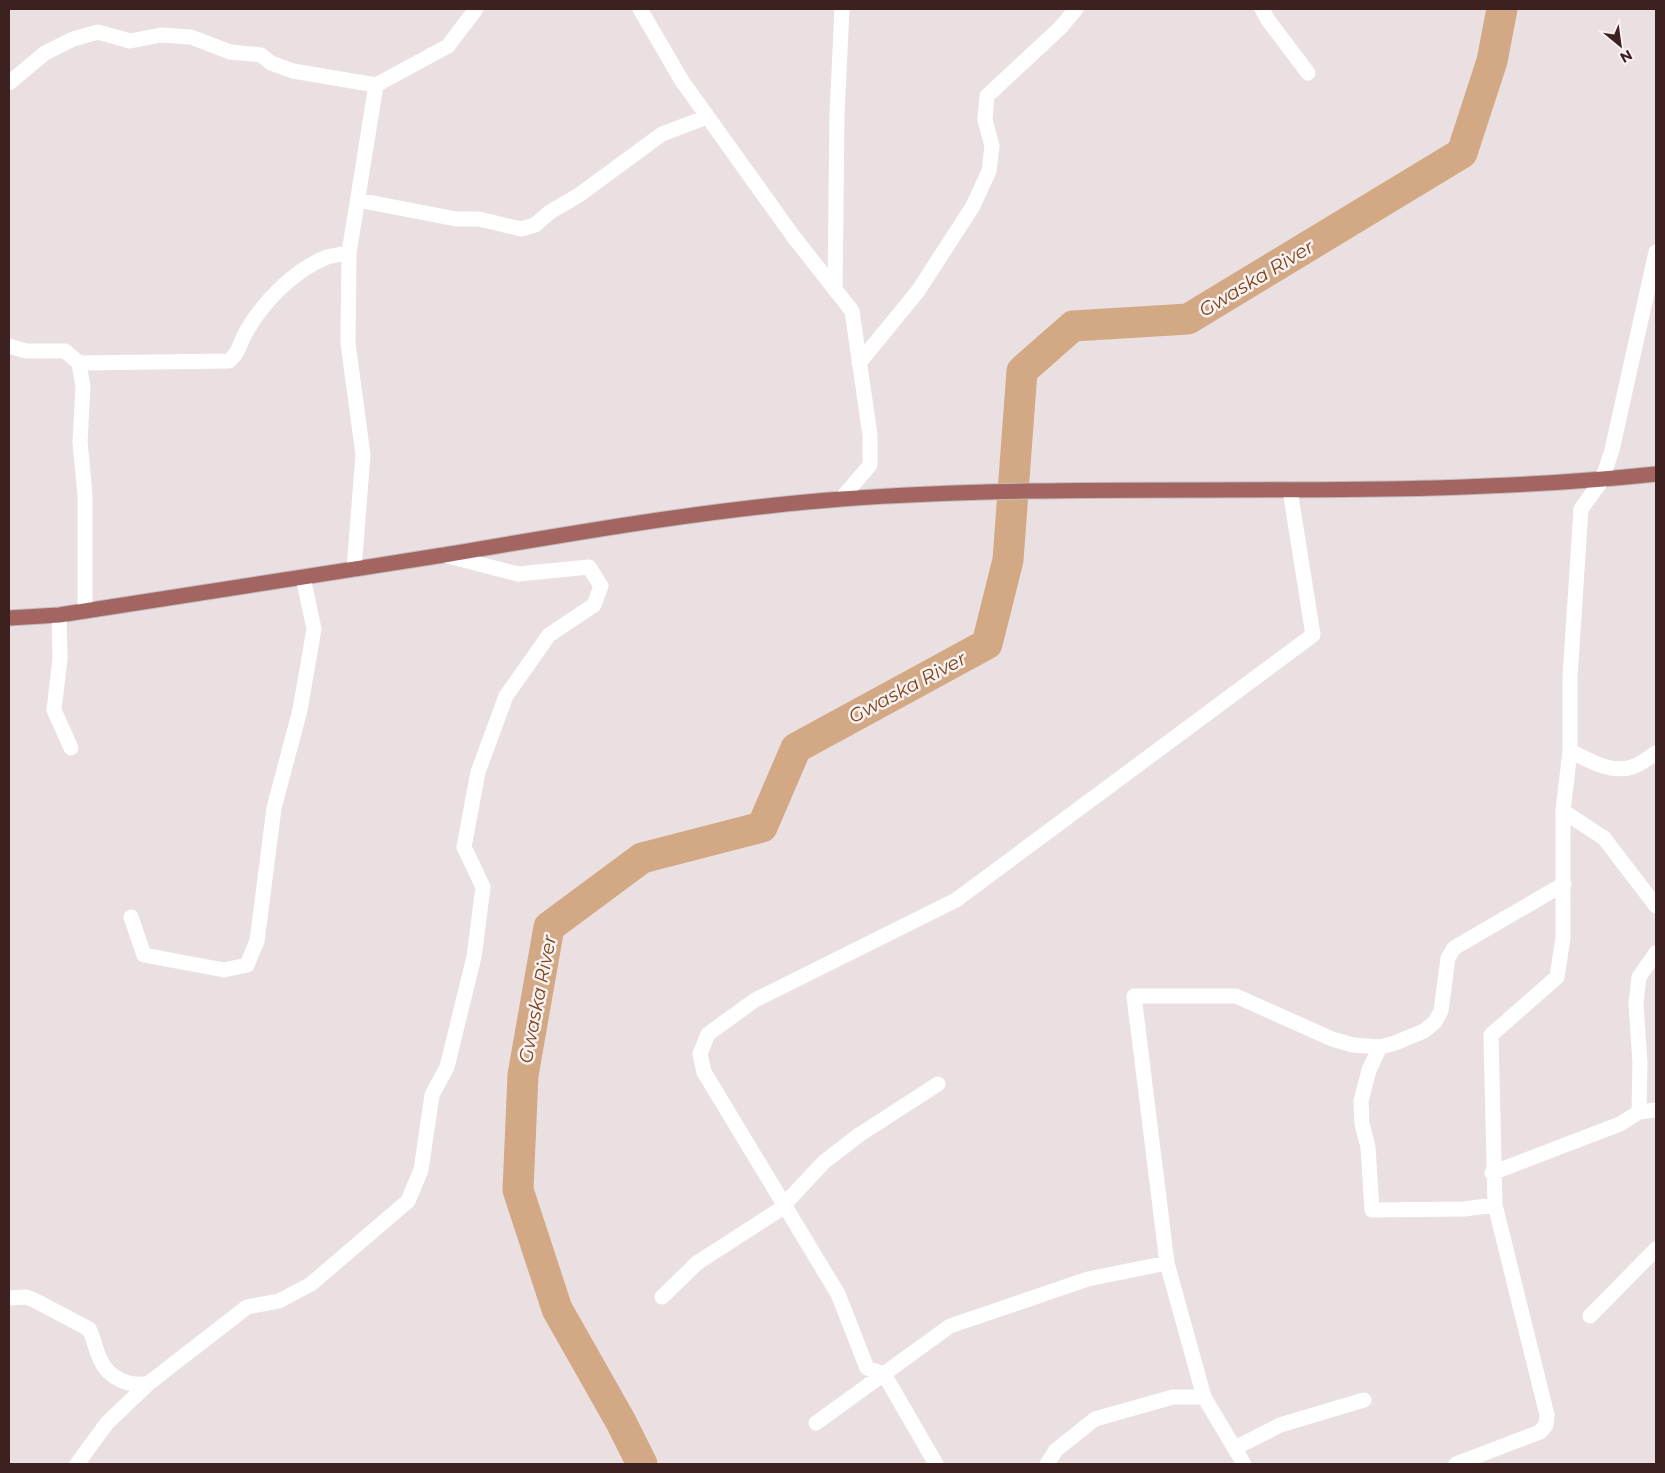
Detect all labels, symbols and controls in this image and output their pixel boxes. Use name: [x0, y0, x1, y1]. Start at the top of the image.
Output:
north arrow: [1595, 20, 1645, 70]
text: N: [1617, 46, 1636, 67]
water label: Gwaska River: [1195, 235, 1318, 322]
water label: Gwaska River: [844, 647, 970, 728]
water label: Gwaska River: [514, 933, 561, 1065]

